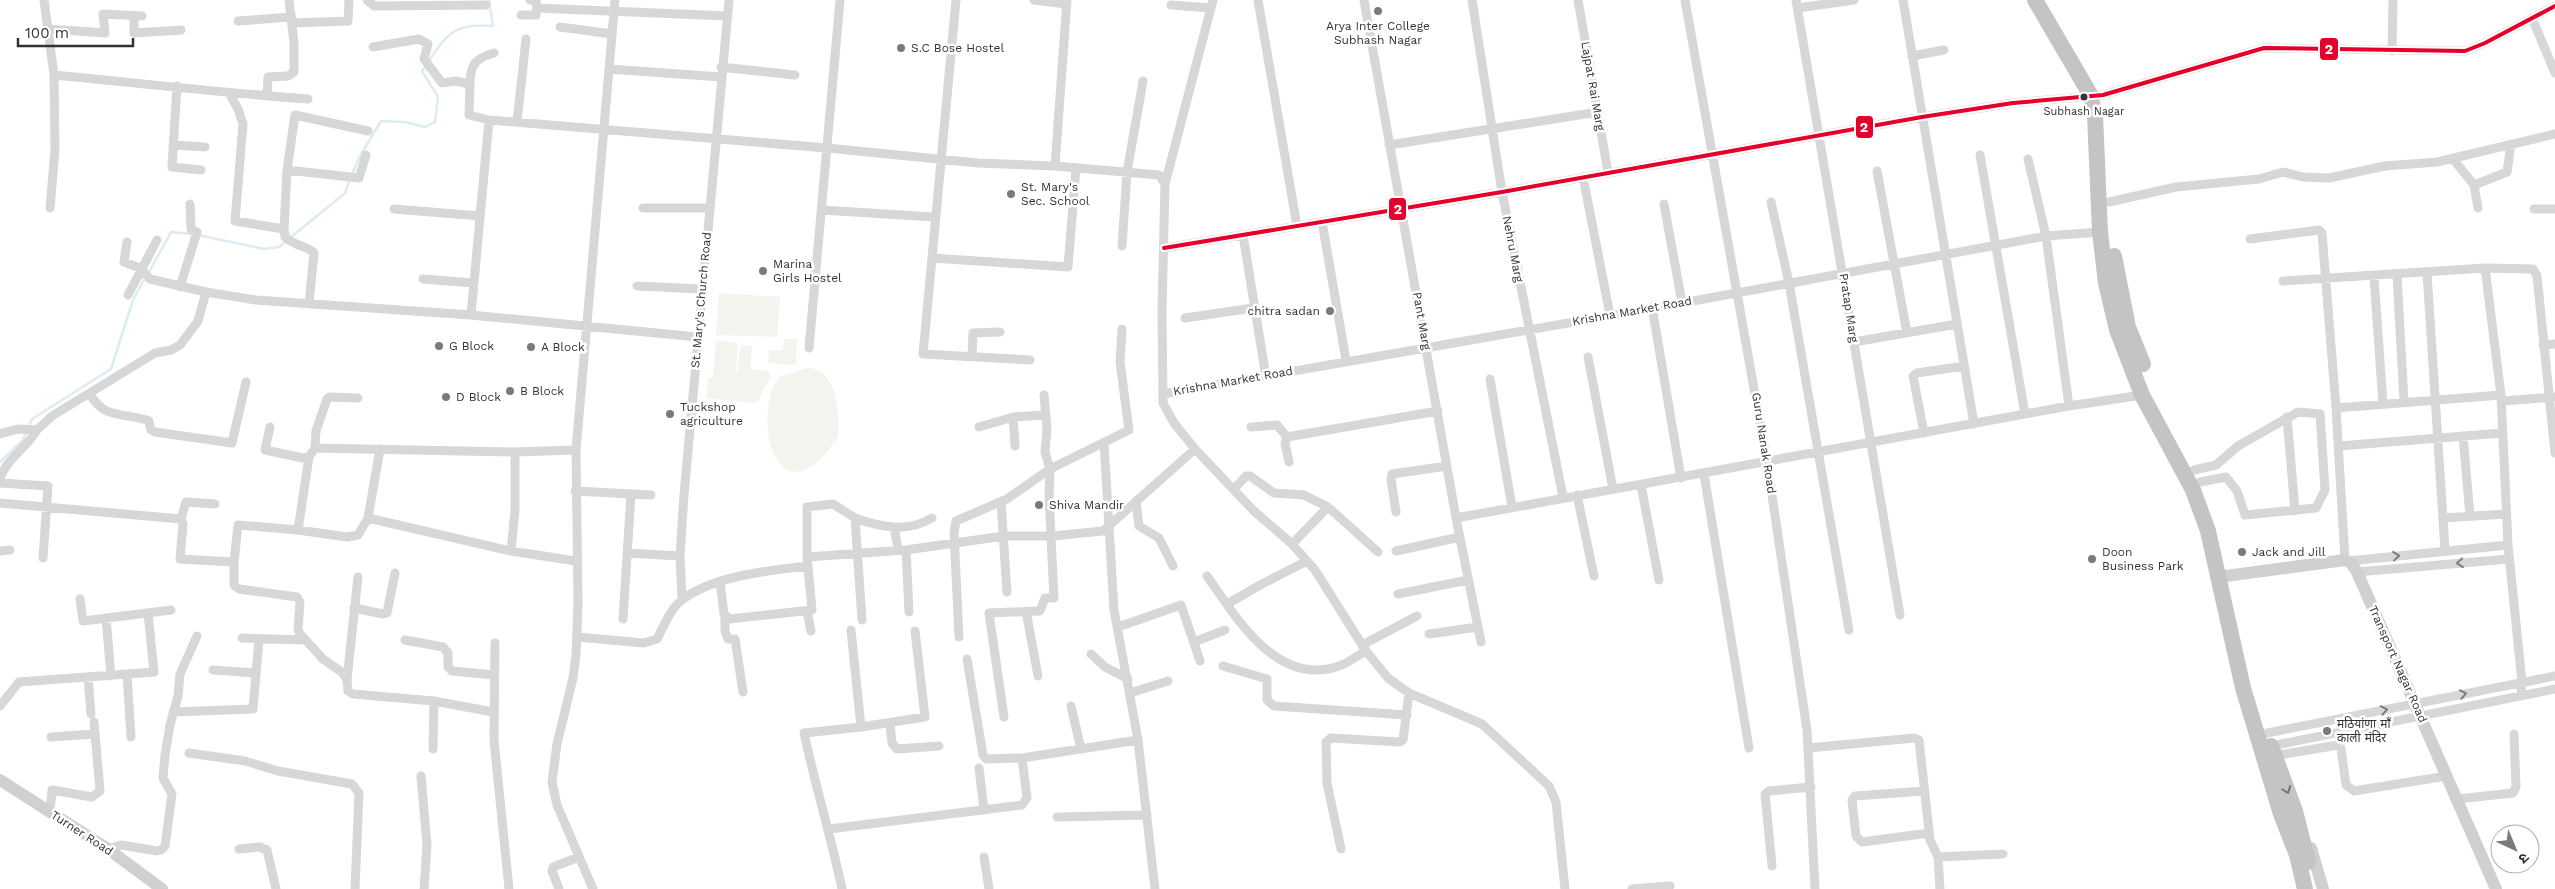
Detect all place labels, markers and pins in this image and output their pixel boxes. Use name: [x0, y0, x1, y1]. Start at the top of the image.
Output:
marker: Arya Inter College Subhash Nagar: [1372, 5, 1384, 17]
place label: Arya Inter College Subhash Nagar: [1326, 19, 1430, 47]
place label: S.C Bose Hostel: [911, 41, 1004, 55]
marker: S.C Bose Hostel: [895, 42, 907, 54]
marker: Subhash Nagar: [2079, 92, 2089, 102]
place label: Subhash Nagar: [2044, 105, 2125, 118]
place label: St. Mary's Sec. School: [1021, 180, 1090, 208]
marker: St. Mary's Sec. School: [1005, 188, 1017, 200]
place label: Marina Girls Hostel: [773, 257, 842, 285]
marker: Marina Girls Hostel: [757, 265, 769, 277]
place label: chitra sadan: [1247, 304, 1320, 318]
marker: chitra sadan: [1324, 305, 1336, 317]
place label: G Block: [449, 339, 494, 353]
marker: G Block: [433, 340, 445, 352]
place label: A Block: [541, 340, 585, 354]
marker: A Block: [525, 341, 537, 353]
place label: B Block: [520, 384, 564, 398]
marker: B Block: [504, 385, 516, 397]
place label: D Block: [456, 390, 501, 404]
marker: D Block: [440, 391, 452, 403]
place label: Tuckshop agriculture: [680, 400, 743, 428]
marker: Tuckshop agriculture: [664, 408, 676, 420]
place label: Shiva Mandir: [1049, 498, 1124, 512]
marker: Shiva Mandir: [1033, 499, 1045, 511]
place label: Doon Business Park: [2102, 545, 2184, 573]
place label: Jack and Jill: [2252, 545, 2326, 559]
marker: Jack and Jill: [2236, 546, 2248, 558]
marker: Doon Business Park: [2086, 553, 2098, 565]
place label: मठियांणा माँ काली मंदिर: [2337, 716, 2391, 745]
marker: मठियांणा माँ काली मंदिर: [2321, 725, 2333, 737]

